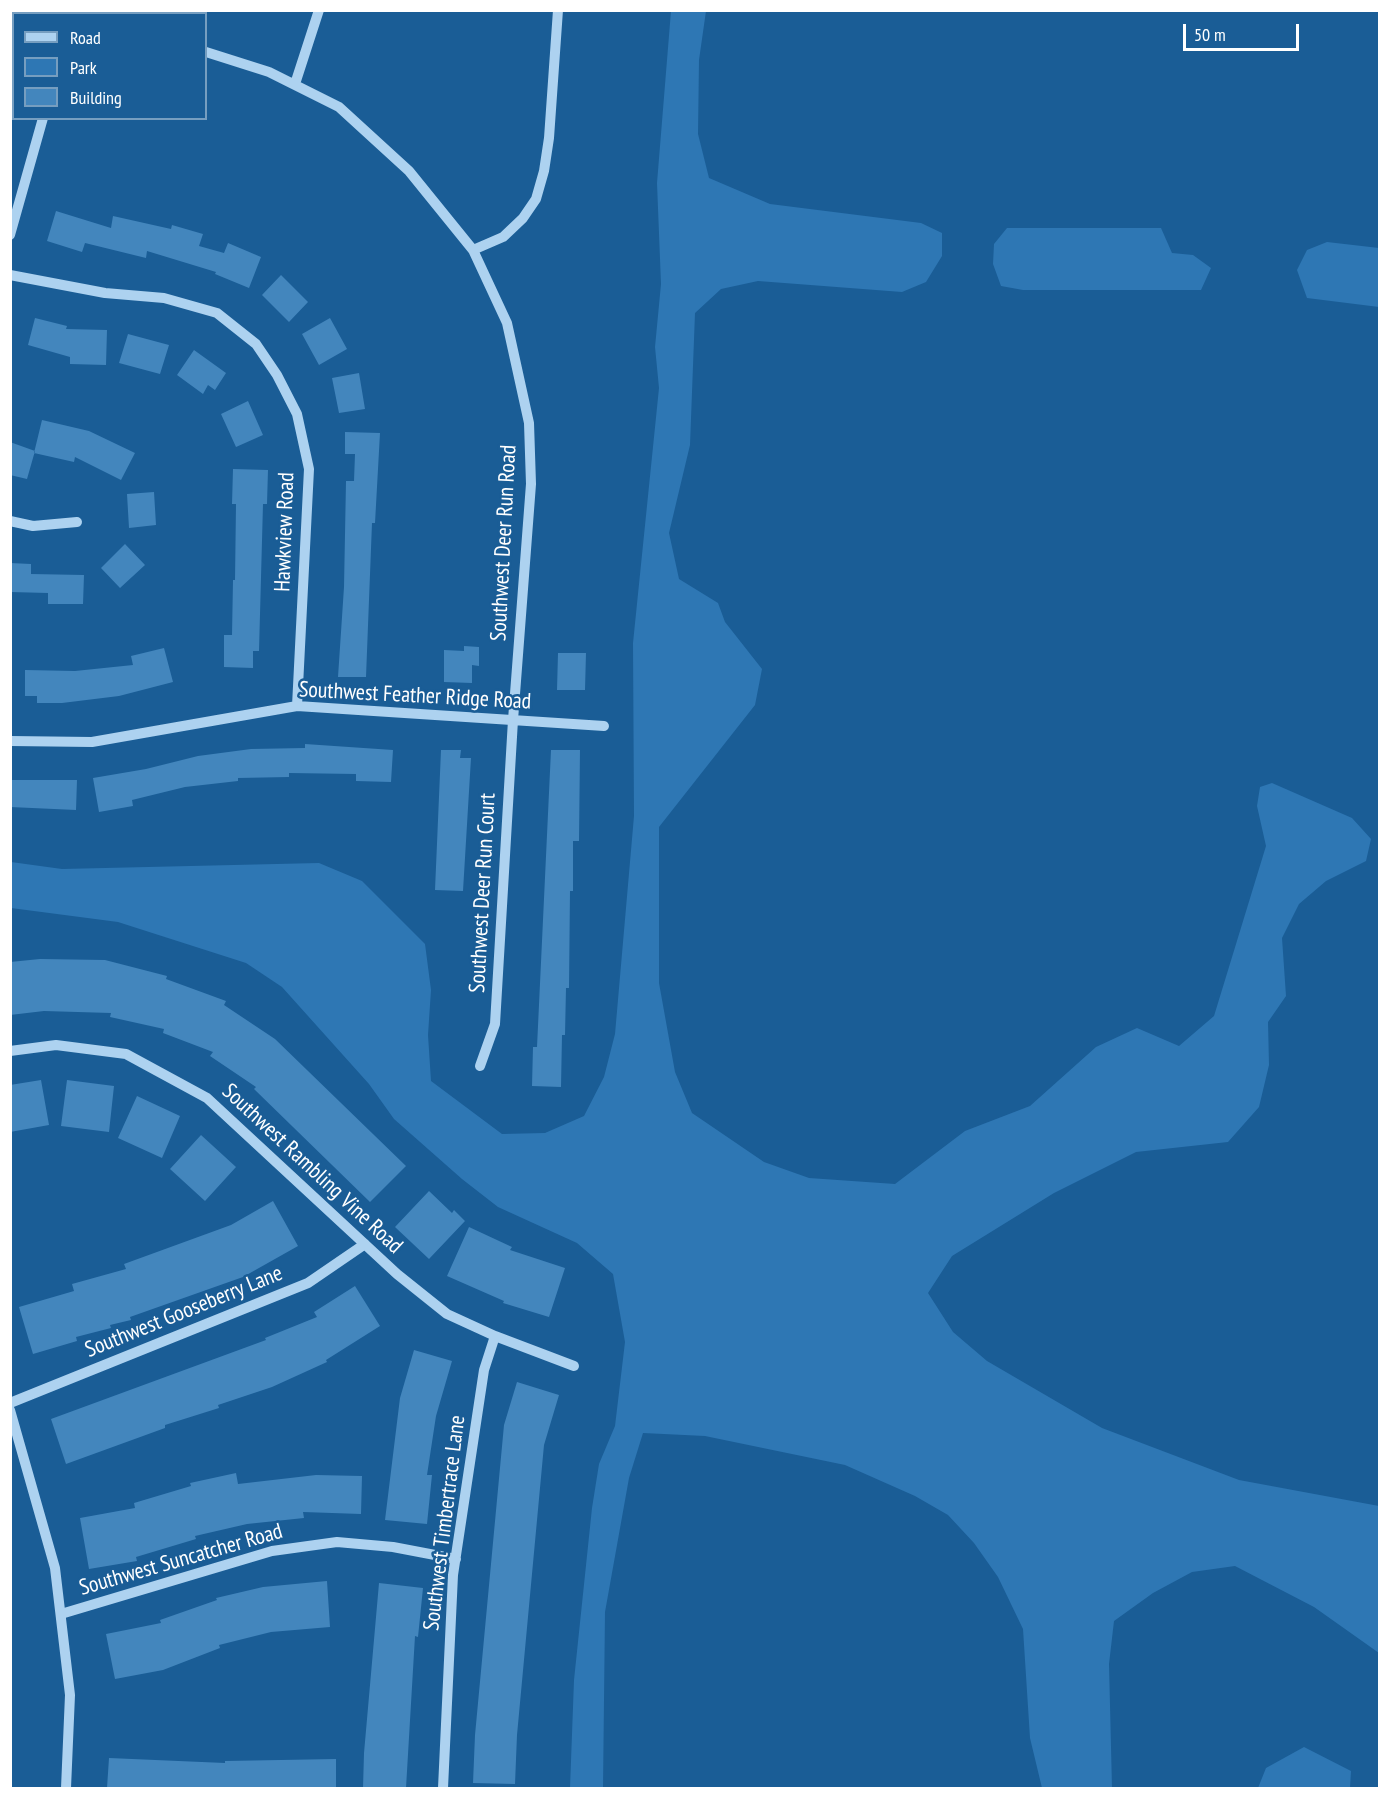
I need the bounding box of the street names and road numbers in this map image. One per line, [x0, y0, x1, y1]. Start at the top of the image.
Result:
street label: Southwest Deer Run Road [486, 444, 522, 642]
street label: Hawkview Road [270, 472, 300, 592]
street label: Southwest Feather Ridge Road [298, 677, 532, 715]
street label: Southwest Deer Run Court [465, 792, 501, 994]
street label: Southwest Rambling Vine Road [216, 1079, 408, 1259]
street label: Southwest Gooseberry Lane [81, 1260, 287, 1364]
street label: Southwest Timbertrace Lane [419, 1414, 471, 1632]
street label: Southwest Suncatcher Road [76, 1518, 286, 1602]

